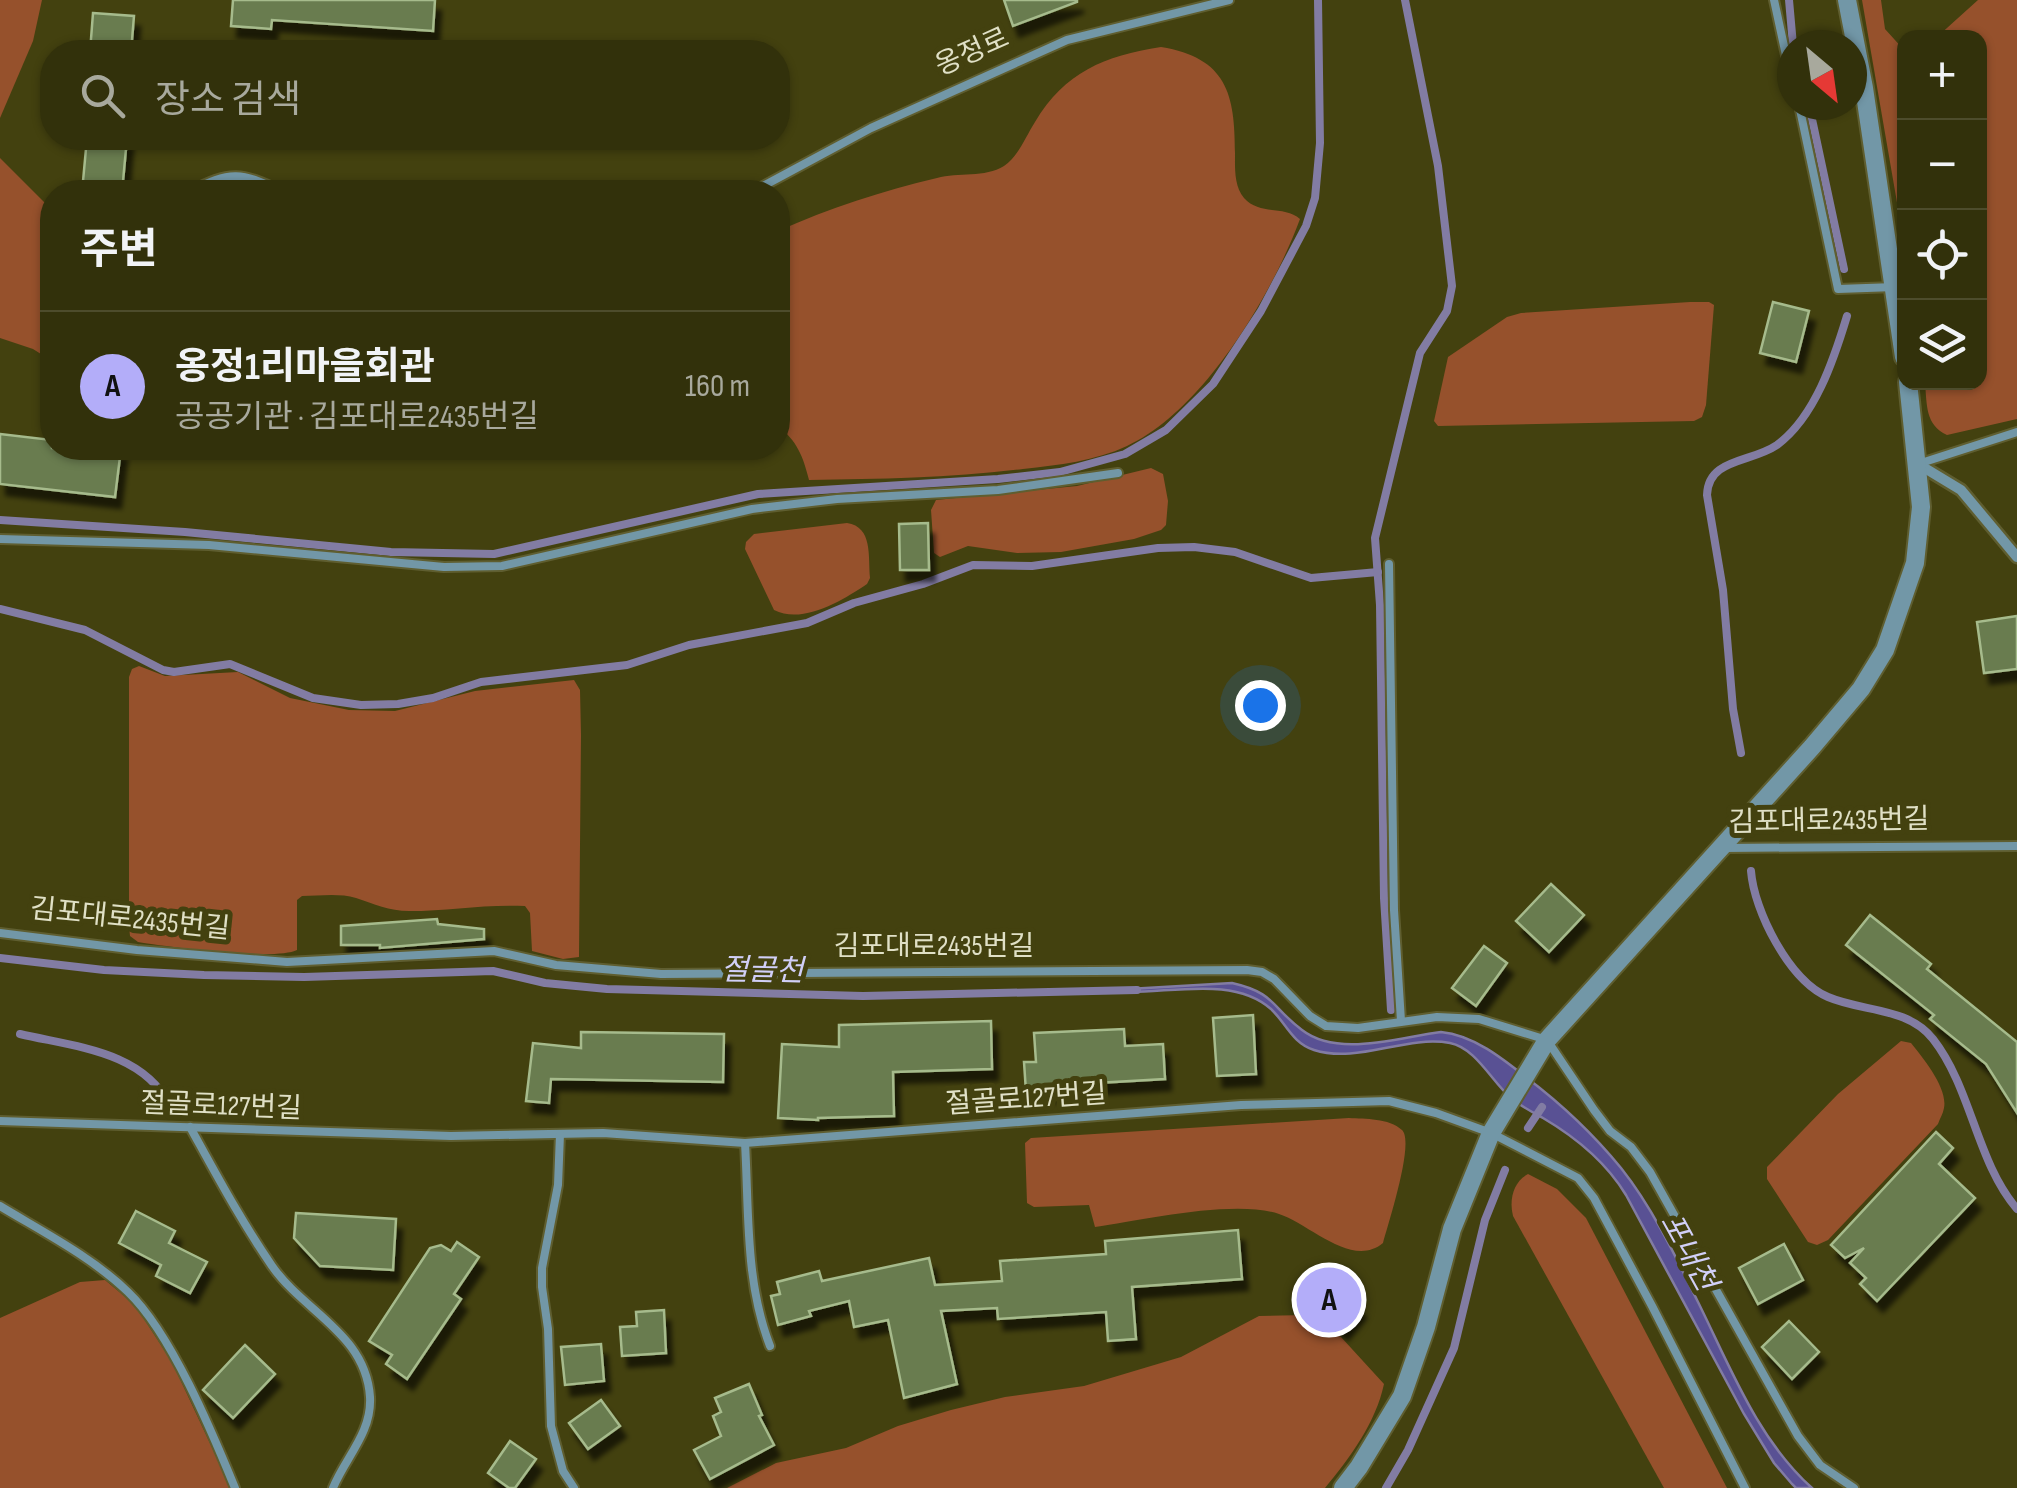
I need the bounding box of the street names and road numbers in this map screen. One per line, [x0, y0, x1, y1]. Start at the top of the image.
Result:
street label: 옹정로 [930, 21, 1014, 83]
street label: 김포대로2435번길 [1728, 803, 1930, 839]
street label: 김포대로2435번길 [28, 892, 232, 946]
street label: 김포대로2435번길 [834, 930, 1034, 963]
street label: 절골로127번길 [944, 1077, 1108, 1121]
street label: 절골로127번길 [140, 1087, 302, 1125]

